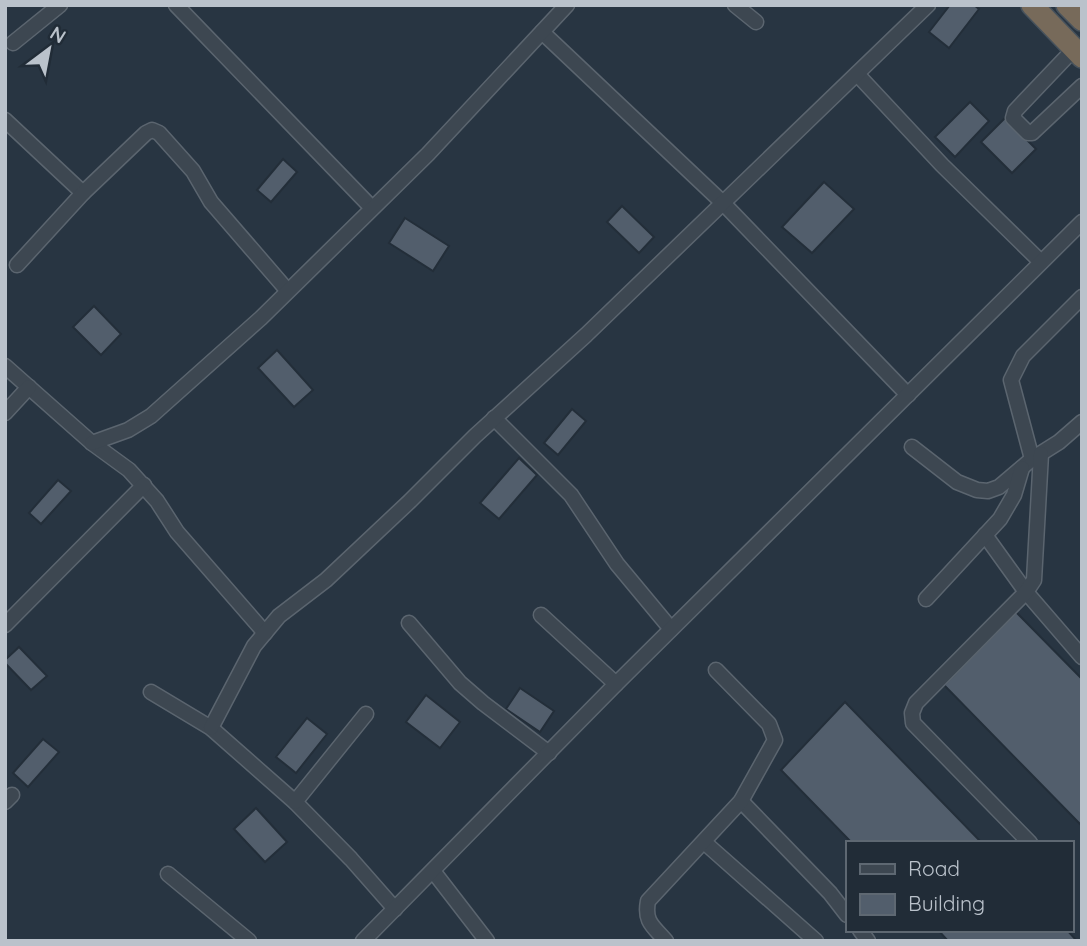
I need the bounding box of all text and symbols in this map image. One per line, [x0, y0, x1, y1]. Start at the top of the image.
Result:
north arrow [14, 14, 84, 84]
text: N [46, 21, 70, 48]
legend [846, 841, 1073, 932]
text: Road [908, 855, 960, 881]
text: Building [908, 890, 985, 916]

